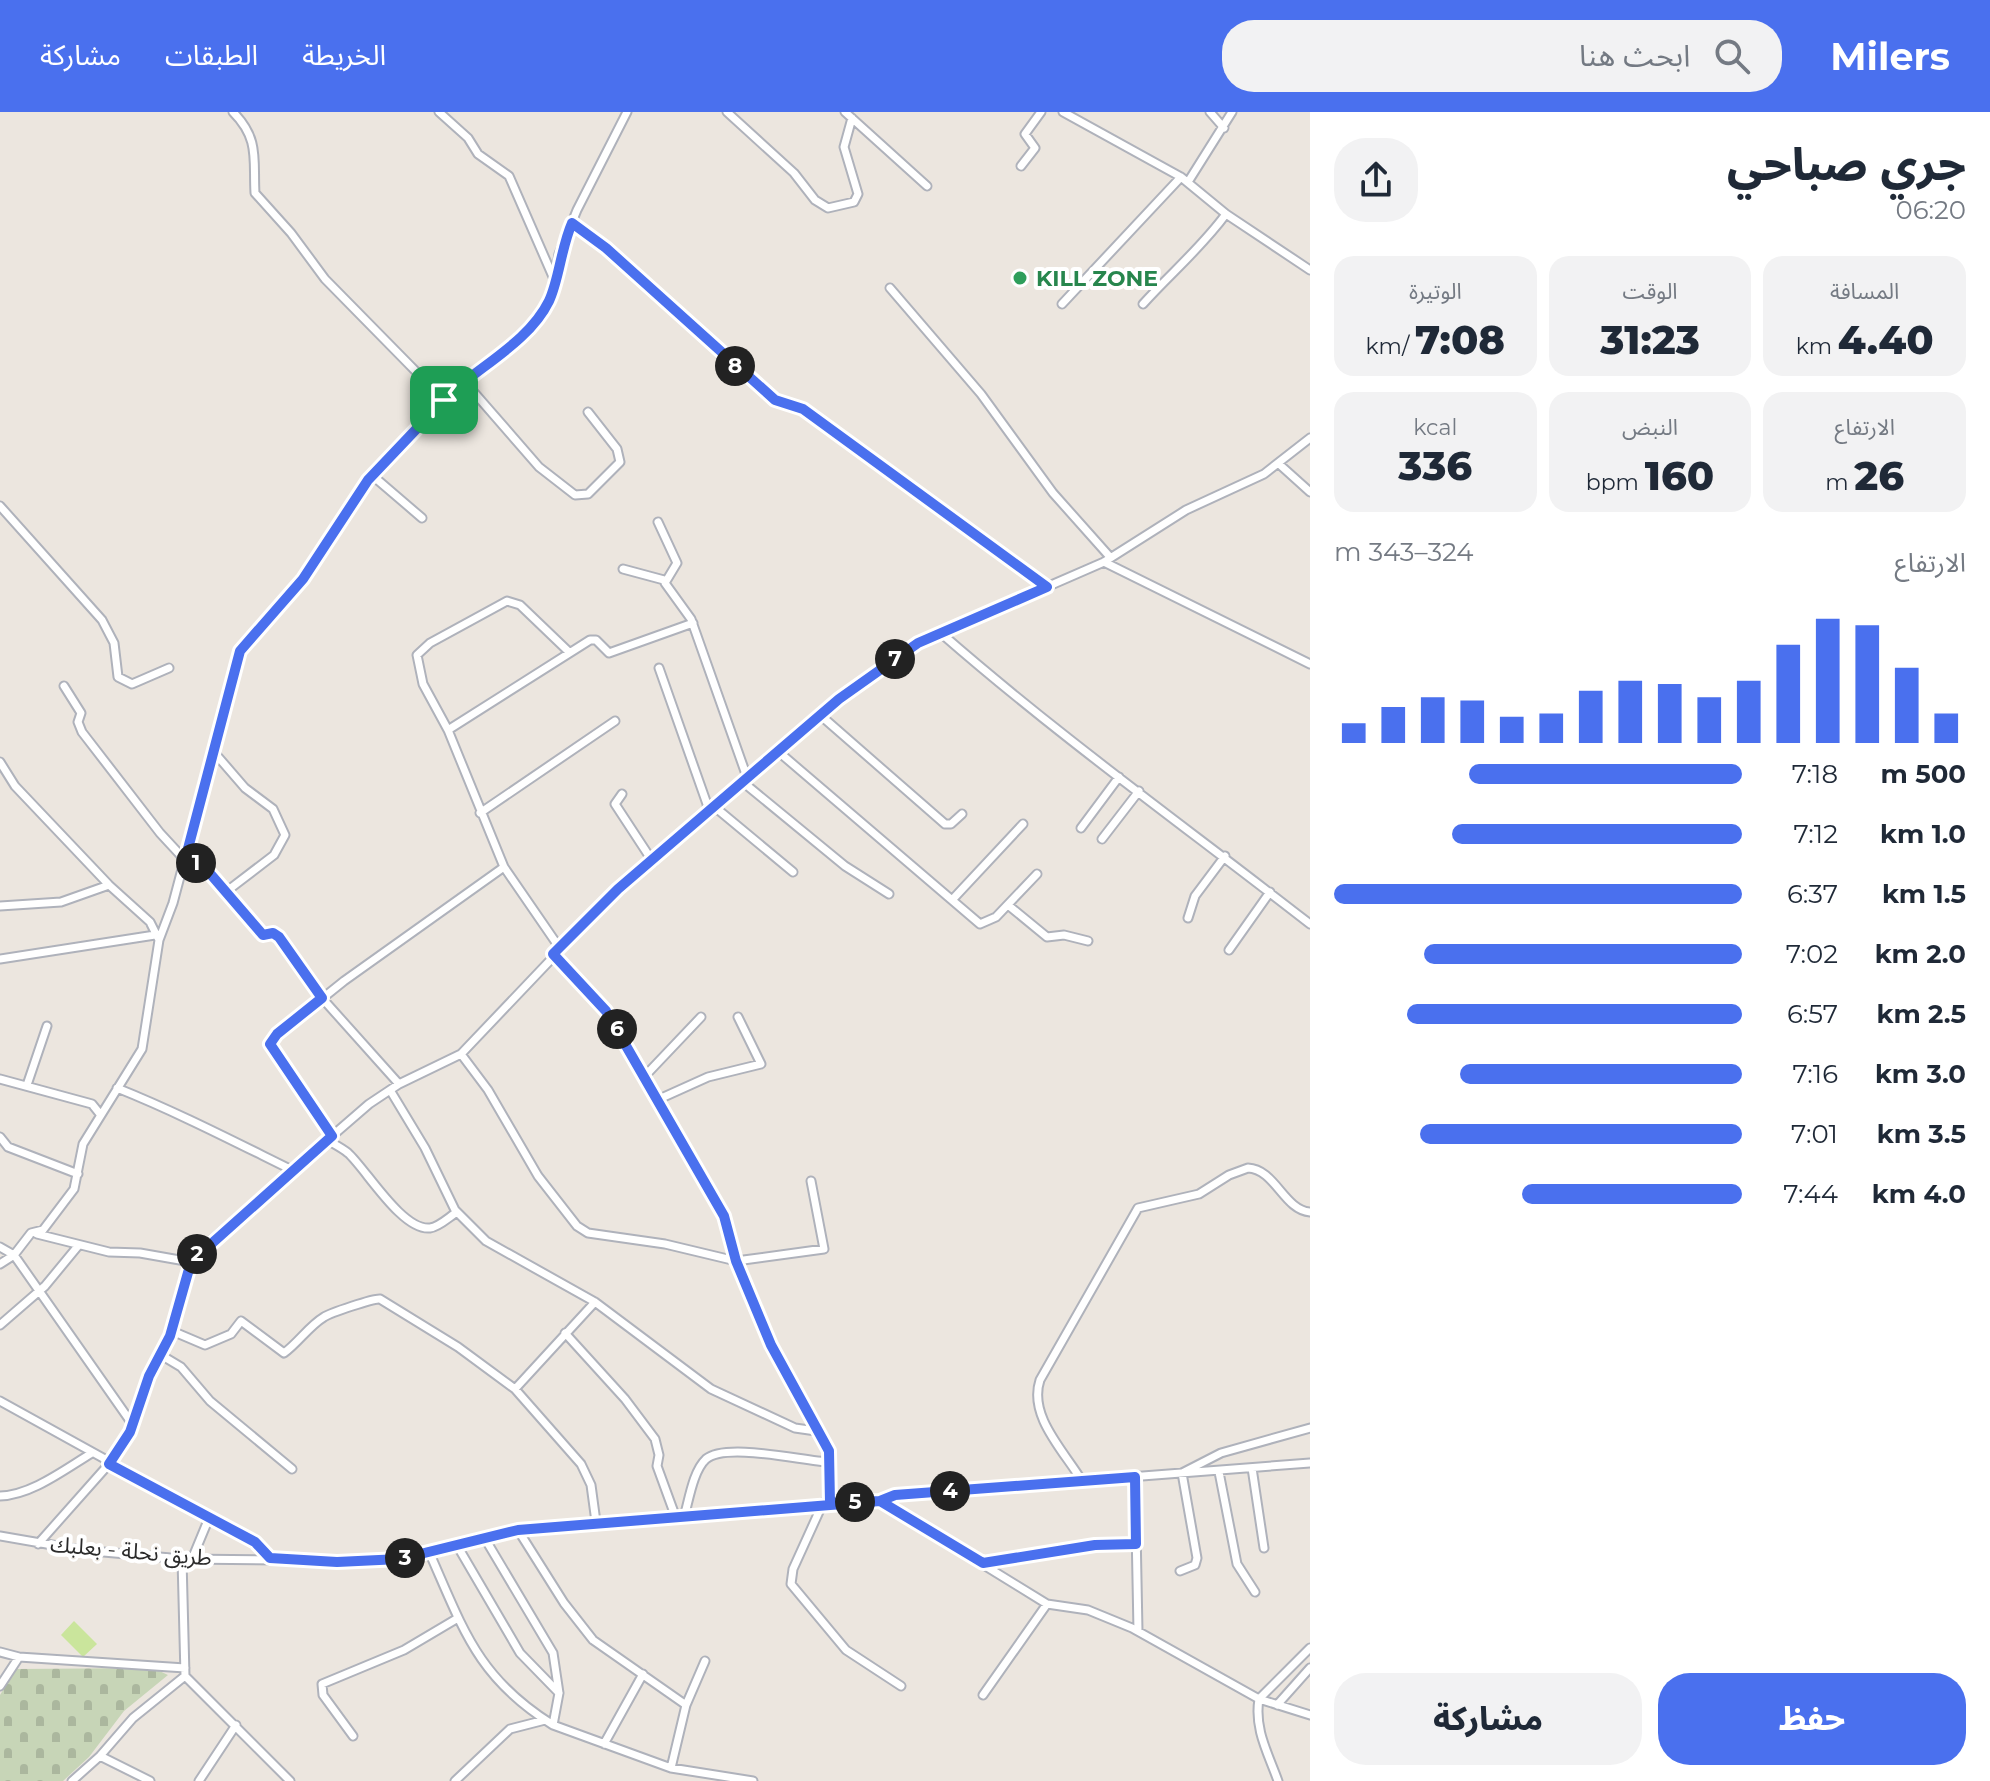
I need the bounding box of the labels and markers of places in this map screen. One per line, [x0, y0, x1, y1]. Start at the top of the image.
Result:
place label: KILL ZONE [1036, 265, 1158, 292]
marker: KILL ZONE [1011, 269, 1029, 287]
pin: 8 [715, 346, 755, 386]
pin [410, 366, 478, 434]
pin: 7 [875, 639, 915, 679]
pin: 1 [176, 843, 216, 883]
pin: 6 [597, 1009, 637, 1049]
pin: 2 [177, 1234, 217, 1274]
pin: 4 [930, 1471, 970, 1511]
pin: 5 [835, 1482, 875, 1522]
pin: 3 [385, 1538, 425, 1578]

